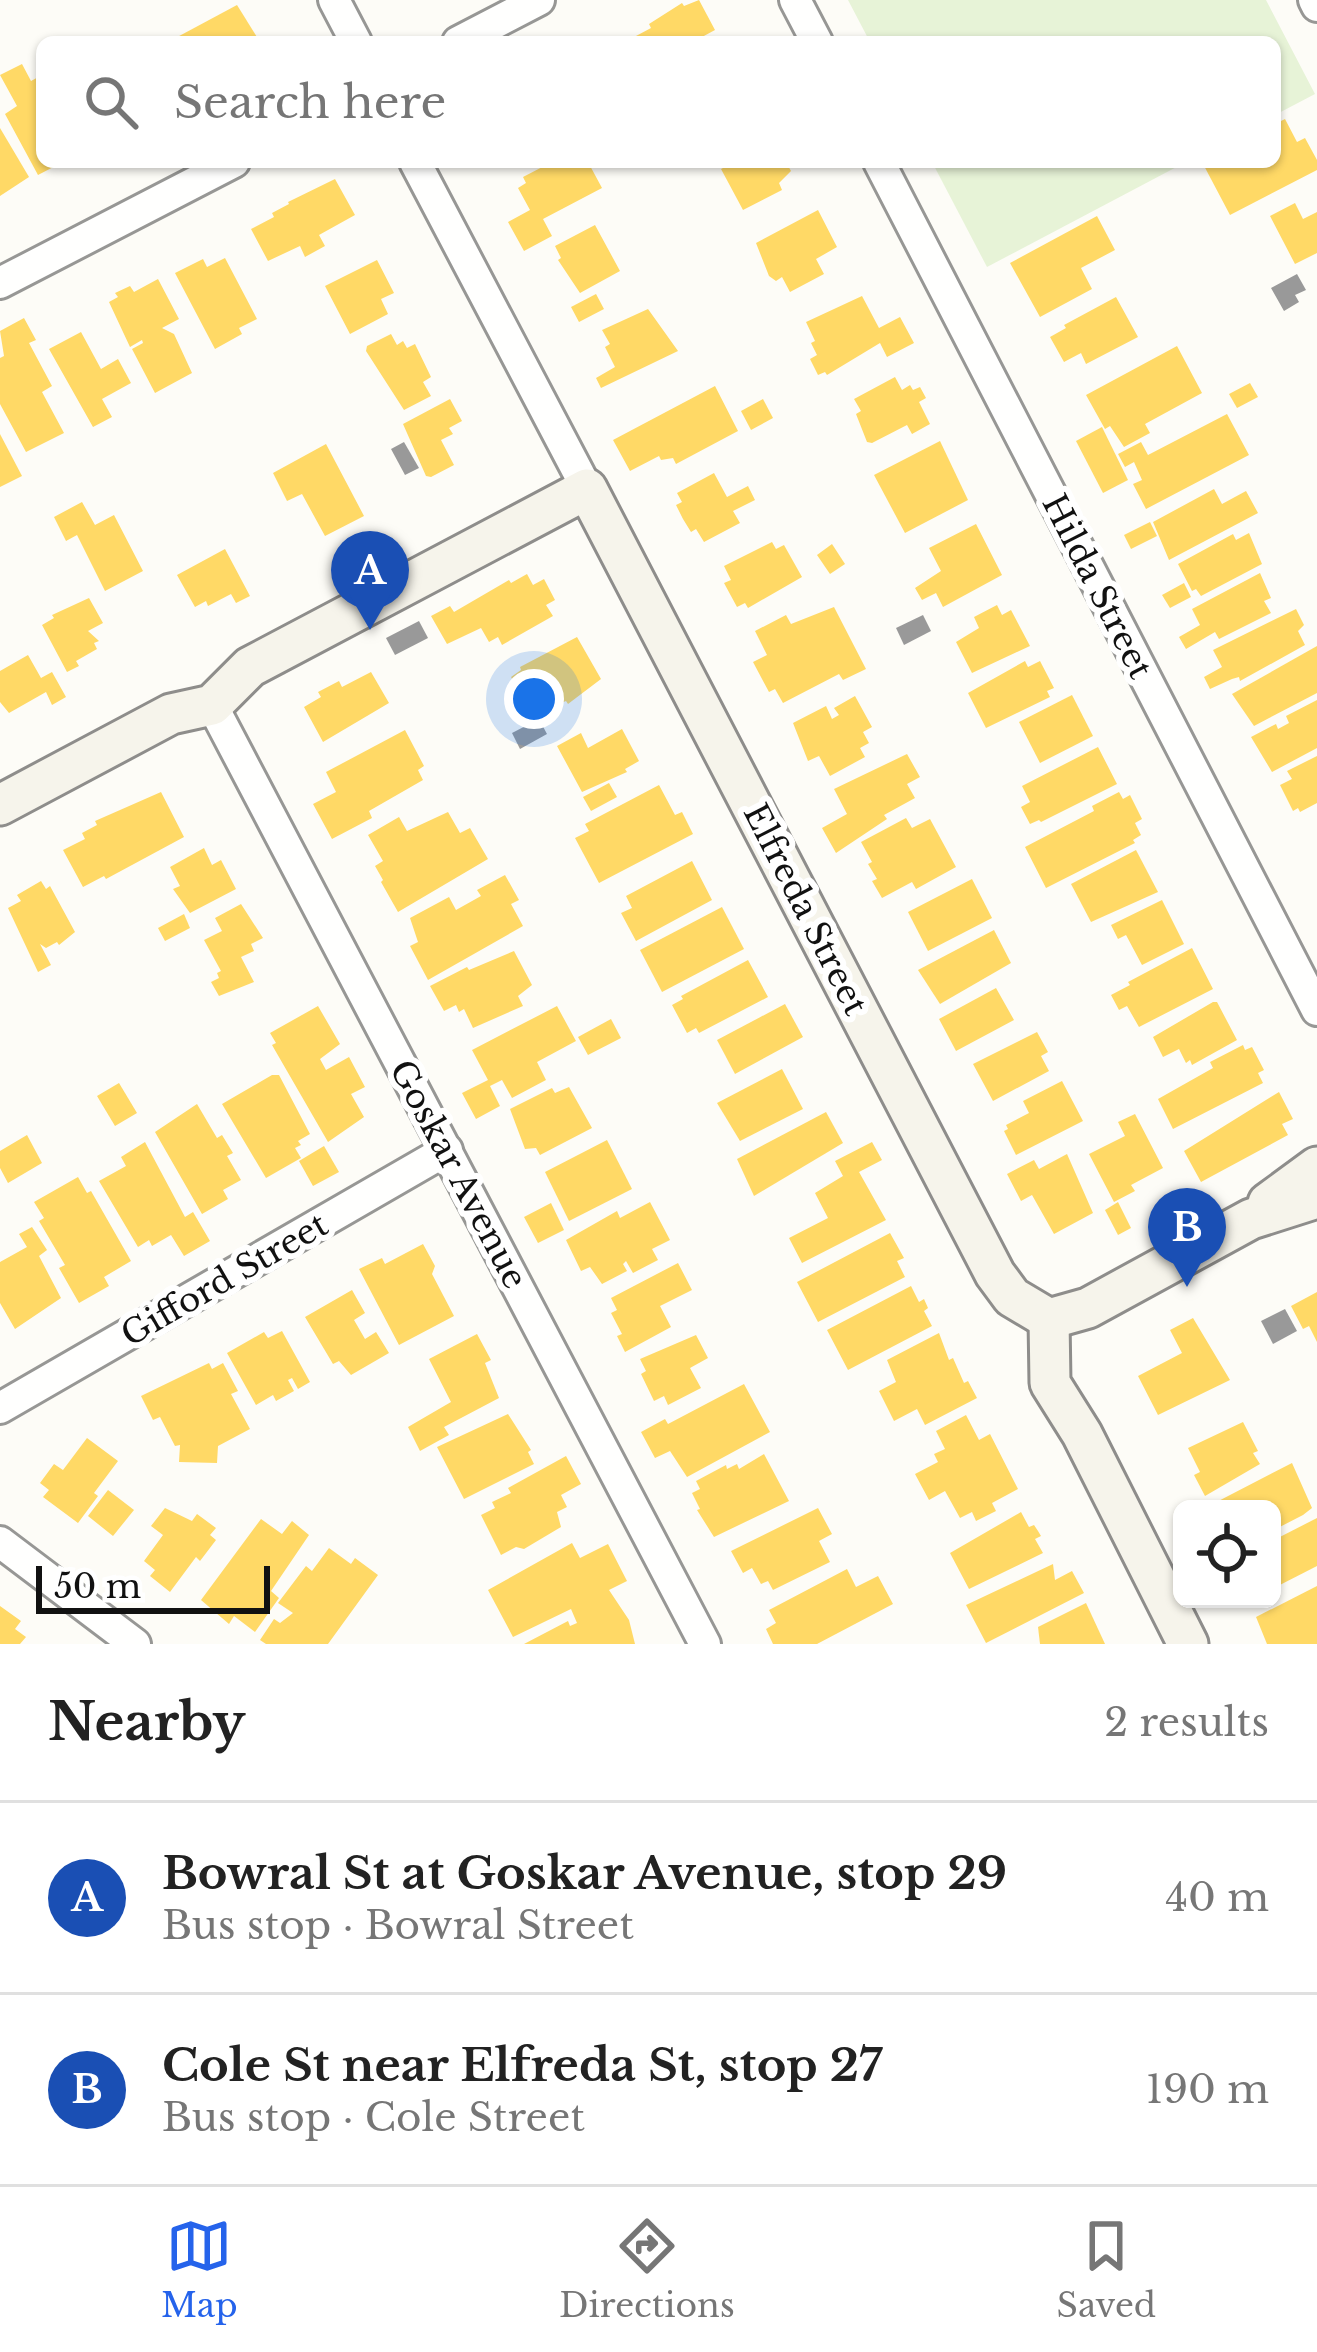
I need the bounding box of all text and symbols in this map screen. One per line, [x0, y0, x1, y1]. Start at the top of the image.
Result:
search box [36, 36, 1281, 168]
icon: search [78, 69, 144, 135]
text: Search here [174, 74, 446, 130]
street label: Hilda Street [1034, 487, 1162, 686]
pin: A [331, 531, 409, 630]
your location [504, 669, 564, 729]
street label: Elfreda Street [735, 797, 877, 1022]
street label: Goskar Avenue [381, 1053, 536, 1295]
pin: B [1148, 1188, 1226, 1287]
street label: Gifford Street [114, 1204, 335, 1355]
map controls [1173, 1500, 1281, 1608]
button: locate [1173, 1500, 1281, 1608]
scale bar [36, 1560, 270, 1613]
text: 50 m [54, 1566, 141, 1607]
text: Nearby [48, 1691, 245, 1754]
text: 2 results [1104, 1698, 1269, 1747]
text: Bowral St at Goskar Avenue, stop 29 [162, 1845, 1007, 1901]
text: A [71, 1873, 103, 1922]
text: 40 m [1165, 1873, 1269, 1922]
text: Bus stop · Bowral Street [162, 1901, 634, 1950]
text: Cole St near Elfreda St, stop 27 [162, 2037, 882, 2093]
text: B [71, 2065, 103, 2114]
text: 190 m [1146, 2065, 1269, 2114]
text: Bus stop · Cole Street [162, 2093, 585, 2142]
tab: Map [161, 2213, 238, 2326]
tab: Directions [559, 2213, 735, 2326]
tab: Saved [1057, 2213, 1156, 2326]

